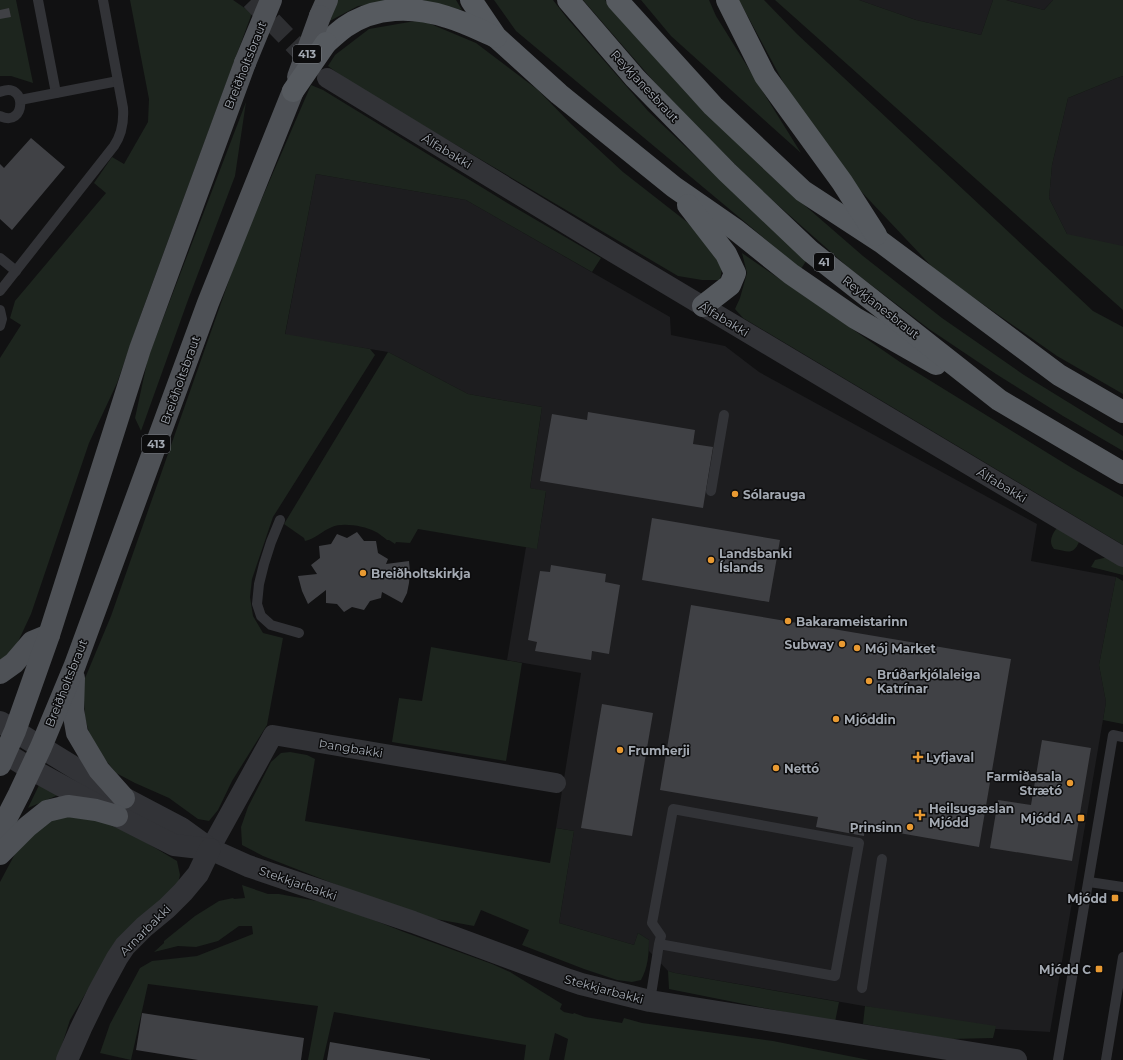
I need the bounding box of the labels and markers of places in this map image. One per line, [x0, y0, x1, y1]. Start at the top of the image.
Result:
place label: Sólarauga [743, 487, 806, 502]
marker: Sólarauga [730, 489, 740, 499]
place label: Landsbanki Íslands [719, 546, 792, 575]
marker: Landsbanki Íslands [706, 555, 716, 565]
place label: Breiðholtskirkja [371, 566, 471, 581]
marker: Breiðholtskirkja [358, 568, 368, 578]
place label: Bakarameistarinn [796, 614, 908, 629]
marker: Bakarameistarinn [783, 616, 793, 626]
place label: Subway [785, 637, 835, 652]
marker: Subway [837, 639, 847, 649]
place label: Mój Market [865, 641, 936, 656]
marker: Mój Market [852, 643, 862, 653]
place label: Brúðarkjólaleiga Katrínar [877, 667, 980, 696]
marker: Brúðarkjólaleiga Katrínar [864, 676, 874, 686]
place label: Mjóddin [844, 712, 896, 727]
marker: Mjóddin [831, 714, 841, 724]
place label: Frumherji [628, 743, 690, 758]
marker: Frumherji [615, 745, 625, 755]
place label: Lyfjaval [926, 750, 974, 765]
marker: Lyfjaval [913, 752, 923, 762]
place label: Nettó [784, 761, 819, 776]
marker: Nettó [771, 763, 781, 773]
place label: Farmiðasala Strætó [986, 769, 1062, 798]
marker: Farmiðasala Strætó [1065, 778, 1075, 788]
place label: Heilsugæslan Mjódd [929, 801, 1014, 830]
marker: Heilsugæslan Mjódd [914, 809, 926, 821]
place label: Mjódd A [1021, 811, 1074, 826]
marker: Mjódd A [1076, 813, 1086, 823]
place label: Prinsinn [850, 820, 902, 835]
marker: Prinsinn [905, 822, 915, 832]
place label: Mjódd [1067, 891, 1107, 906]
marker: Mjódd [1110, 893, 1120, 903]
place label: Mjódd C [1039, 962, 1091, 977]
marker: Mjódd C [1094, 964, 1104, 974]

